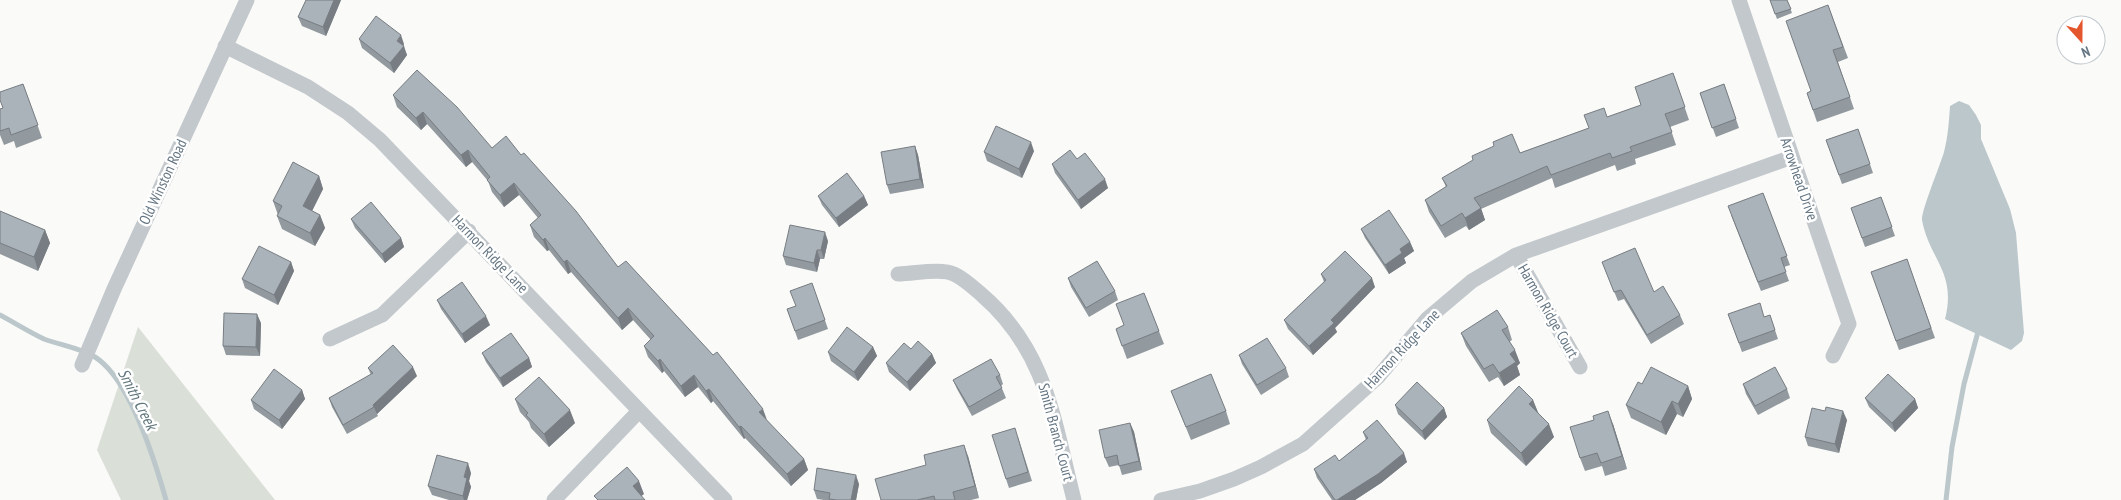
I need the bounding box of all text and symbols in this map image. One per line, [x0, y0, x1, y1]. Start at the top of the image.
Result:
north arrow [2056, 15, 2106, 65]
text: N [2079, 42, 2092, 62]
street label: Arrowhead Drive [1776, 135, 1822, 223]
street label: Old Winston Road [134, 136, 191, 227]
street label: Harmon Ridge Lane [448, 210, 533, 297]
street label: Harmon Ridge Court [1514, 261, 1583, 361]
street label: Harmon Ridge Lane [1360, 305, 1443, 392]
water label: Smith Creek [114, 365, 163, 435]
street label: Smith Branch Court [1034, 381, 1079, 483]

